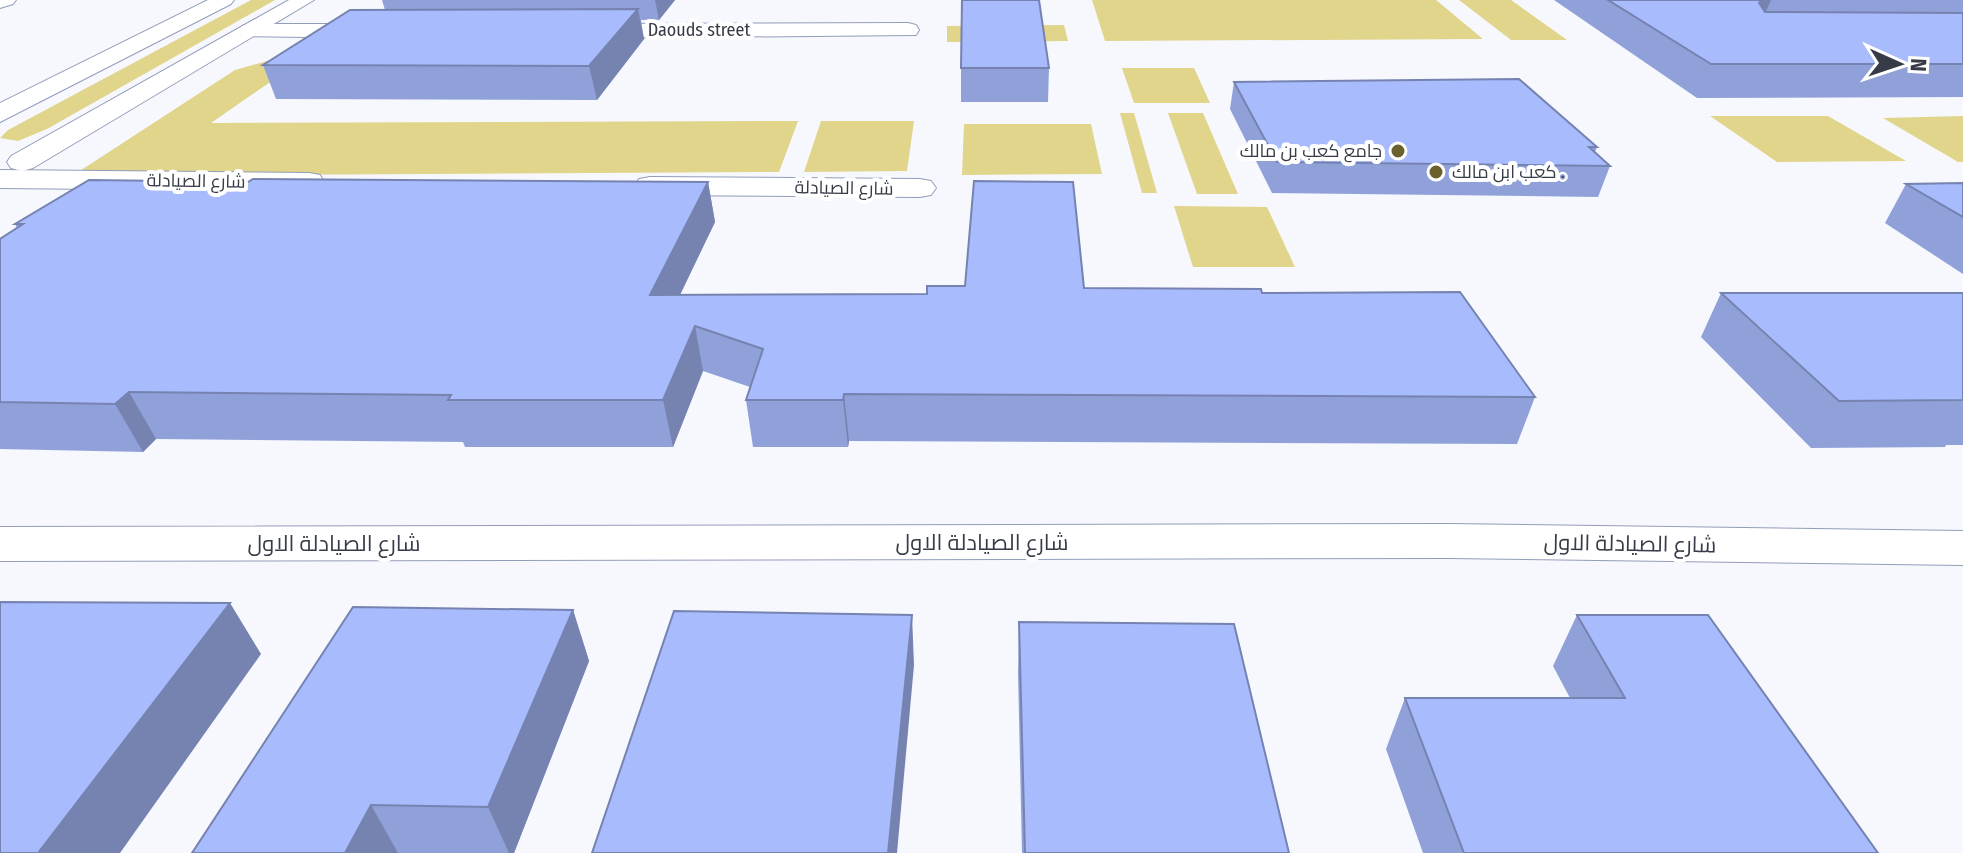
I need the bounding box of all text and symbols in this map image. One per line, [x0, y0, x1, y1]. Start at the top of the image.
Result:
street label: Daouds street [648, 19, 750, 41]
north arrow [1859, 24, 1939, 104]
text: N [1905, 58, 1932, 72]
place label: جامع كعب بن مالك [1240, 140, 1382, 163]
marker: جامع كعب بن مالك [1389, 142, 1407, 160]
place label: كعب ابن مالك . [1452, 161, 1565, 183]
marker: كعب ابن مالك . [1427, 163, 1445, 181]
street label: شارع الصيادلة [146, 169, 246, 194]
street label: شارع الصيادلة [794, 176, 894, 201]
street label: شارع الصيادلة الاول [1543, 528, 1717, 560]
street label: شارع الصيادلة الاول [896, 529, 1068, 557]
street label: شارع الصيادلة الاول [248, 530, 420, 558]

